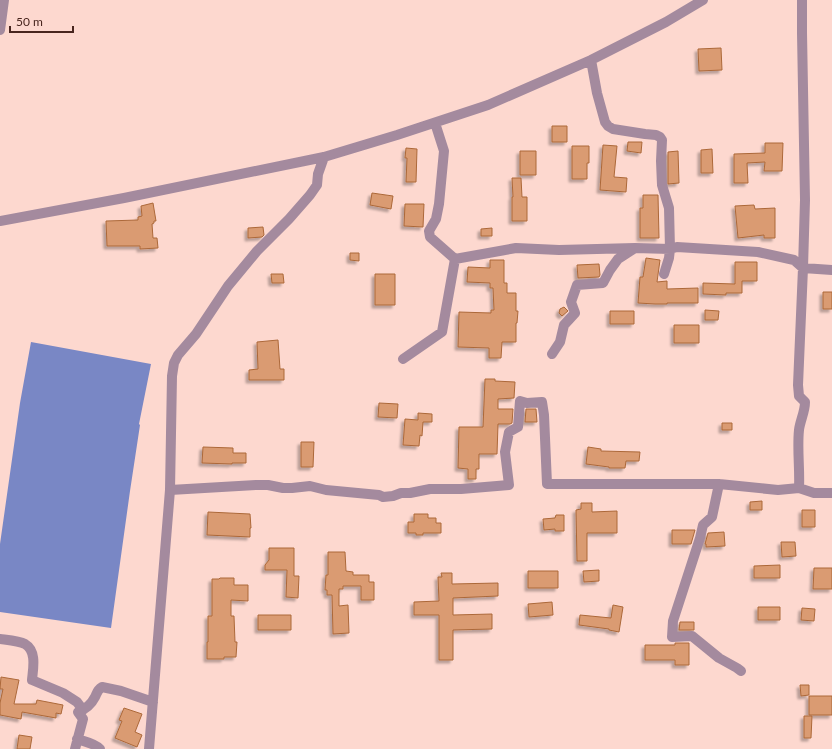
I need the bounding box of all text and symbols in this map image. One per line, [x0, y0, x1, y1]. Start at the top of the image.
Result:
scale bar [10, 8, 73, 34]
text: 50 m [16, 14, 43, 29]

